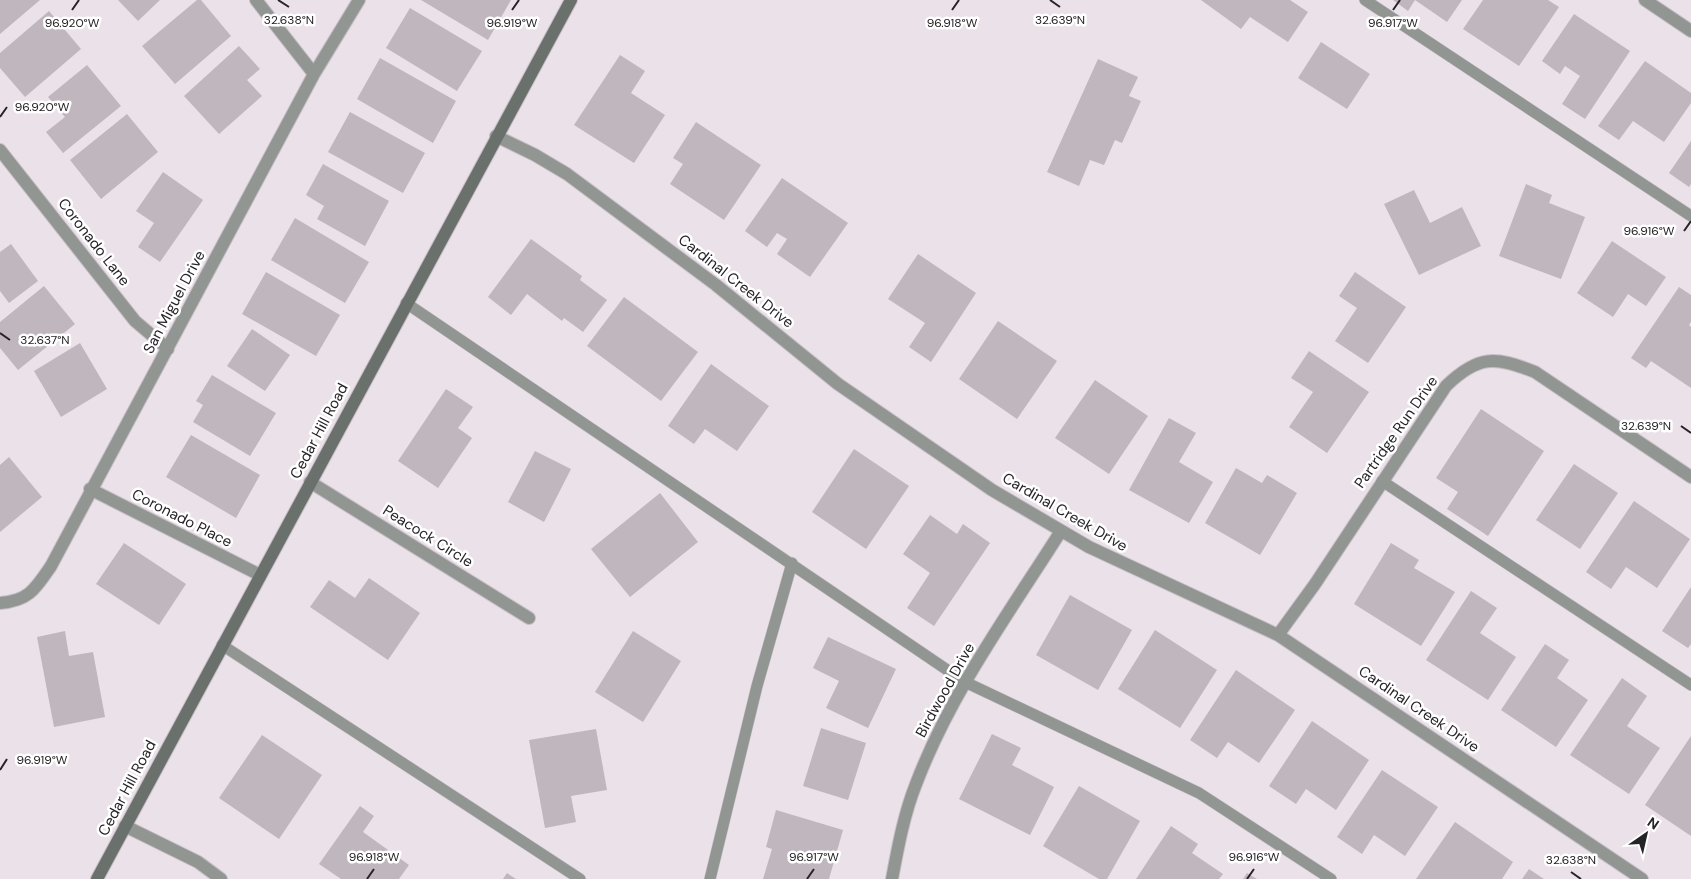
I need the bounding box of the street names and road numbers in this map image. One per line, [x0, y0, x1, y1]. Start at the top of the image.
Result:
street label: Coronado Lane [53, 194, 135, 290]
street label: Cardinal Creek Drive [674, 230, 798, 332]
street label: San Miguel Drive [138, 247, 210, 357]
street label: Partridge Run Drive [1350, 372, 1442, 492]
street label: Cedar Hill Road [285, 380, 353, 482]
street label: Cardinal Creek Drive [999, 468, 1131, 556]
street label: Coronado Place [128, 484, 236, 552]
street label: Peacock Circle [379, 500, 477, 572]
street label: Birdwood Drive [911, 639, 979, 741]
street label: Cardinal Creek Drive [1355, 661, 1483, 757]
street label: Cedar Hill Road [93, 737, 161, 839]

